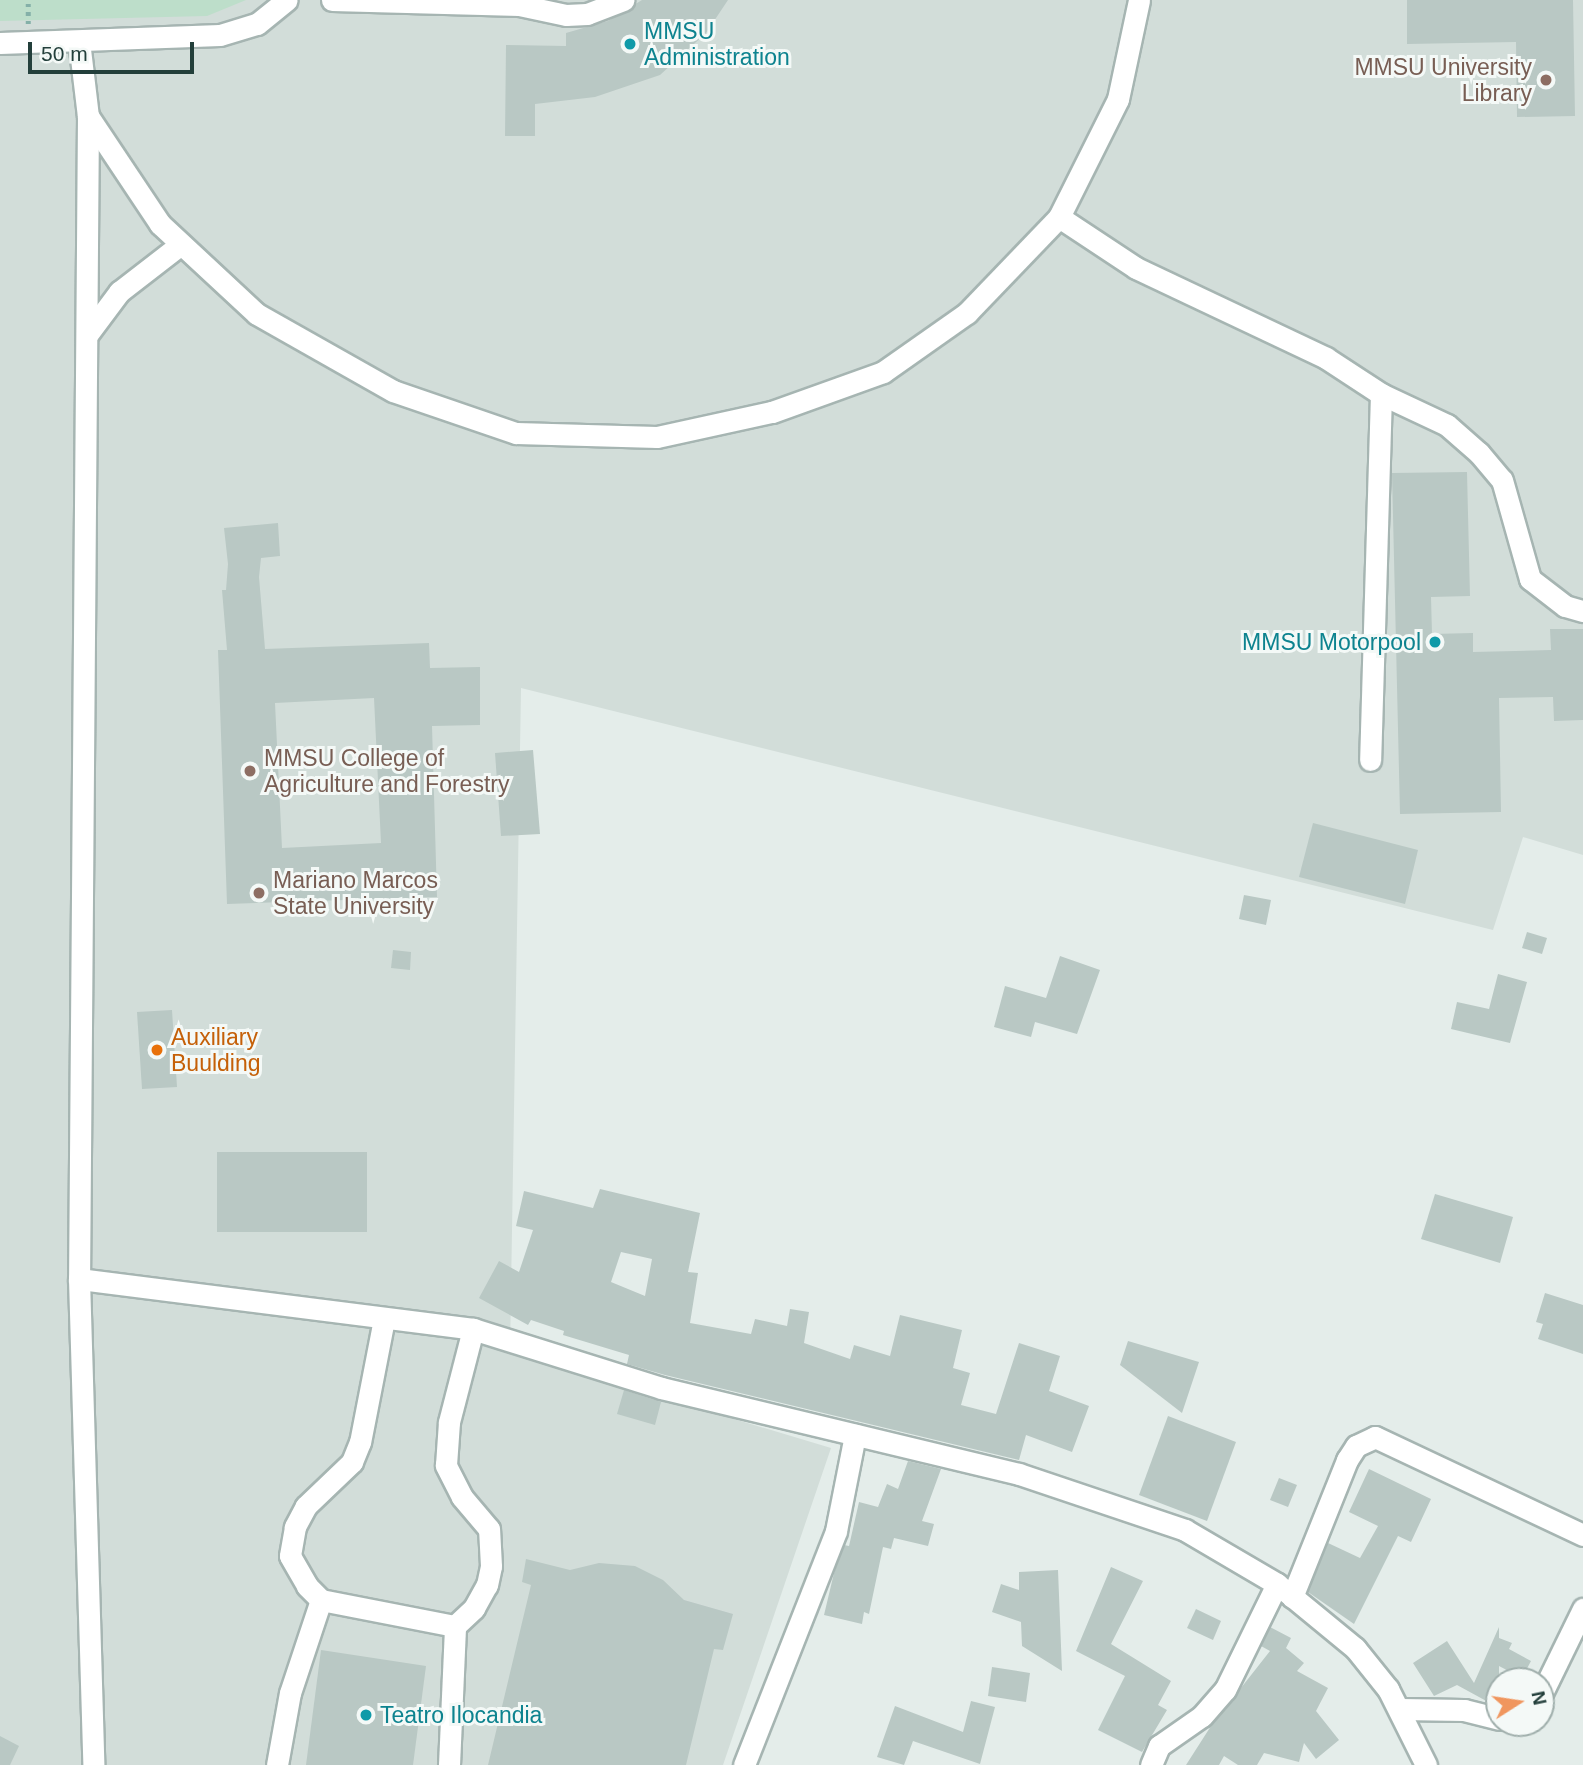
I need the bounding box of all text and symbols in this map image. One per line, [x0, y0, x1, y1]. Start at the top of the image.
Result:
place label: MMSU Administration [644, 17, 790, 71]
scale bar [32, 28, 198, 72]
marker: MMSU Administration [622, 36, 638, 52]
text: 50 m [41, 42, 88, 65]
place label: MMSU University Library [1354, 53, 1532, 107]
marker: MMSU University Library [1538, 72, 1554, 88]
place label: MMSU Motorpool [1242, 628, 1421, 656]
marker: MMSU Motorpool [1427, 634, 1443, 650]
place label: MMSU College of Agriculture and Forestry [264, 744, 509, 798]
marker: MMSU College of Agriculture and Forestry [242, 763, 258, 779]
place label: Mariano Marcos State University [273, 866, 438, 920]
marker: Mariano Marcos State University [251, 885, 267, 901]
place label: Auxiliary Buulding [171, 1023, 261, 1077]
marker: Auxiliary Buulding [149, 1042, 165, 1058]
north arrow [1485, 1667, 1555, 1737]
text: N [1527, 1689, 1551, 1707]
place label: Teatro Ilocandia [380, 1701, 542, 1729]
marker: Teatro Ilocandia [358, 1707, 374, 1723]

